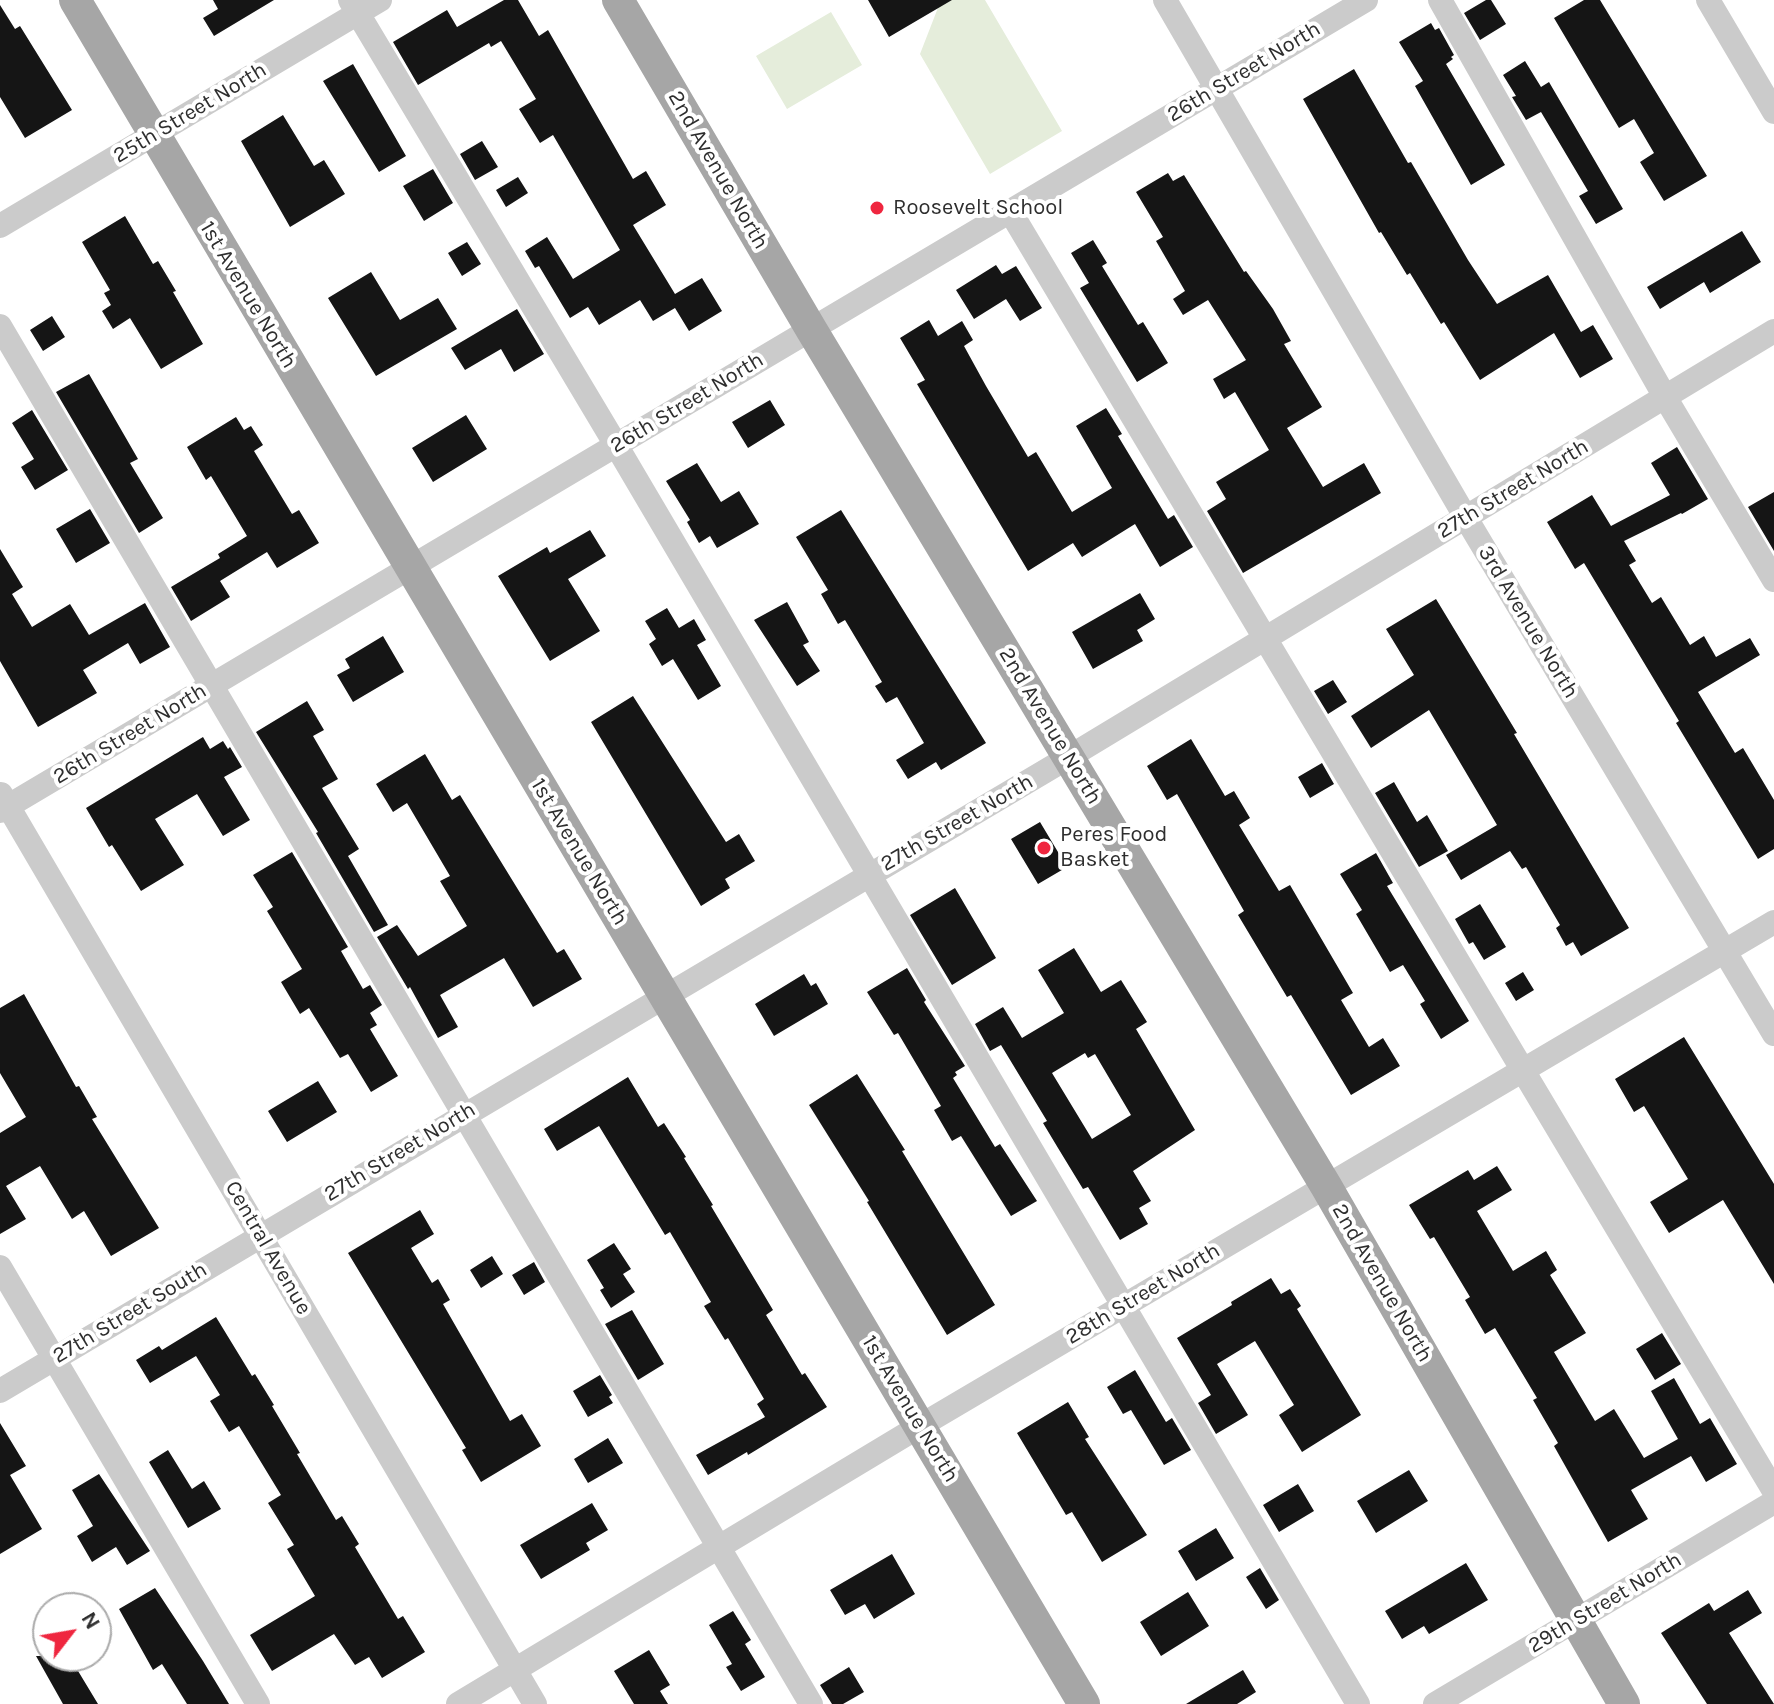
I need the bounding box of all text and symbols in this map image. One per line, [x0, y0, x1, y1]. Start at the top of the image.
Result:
street label: 26th Street North [1162, 16, 1326, 128]
street label: 25th Street North [109, 57, 271, 169]
street label: 2nd Avenue North [662, 86, 774, 254]
place label: Roosevelt School [893, 195, 1064, 221]
marker: Roosevelt School [868, 199, 886, 217]
street label: 1st Avenue North [194, 217, 302, 373]
street label: 26th Street North [605, 347, 769, 459]
street label: 27th Street North [1432, 433, 1594, 545]
street label: 3rd Avenue North [1472, 541, 1584, 703]
street label: 2nd Avenue North [993, 643, 1107, 809]
street label: 26th Street North [48, 678, 212, 790]
street label: 27th Street North [876, 769, 1038, 877]
street label: 1st Avenue North [525, 774, 633, 930]
place label: Peres Food Basket [1060, 822, 1168, 874]
marker: Peres Food Basket [1035, 839, 1053, 857]
street label: 27th Street North [319, 1096, 481, 1208]
street label: Central Avenue [219, 1176, 317, 1320]
street label: 2nd Avenue North [1326, 1199, 1438, 1367]
street label: 28th Street North [1061, 1238, 1225, 1350]
street label: 27th Street South [48, 1256, 212, 1370]
street label: 1st Avenue North [856, 1331, 964, 1487]
street label: 29th Street North [1523, 1547, 1687, 1659]
north arrow [32, 1592, 112, 1672]
text: N [76, 1607, 106, 1634]

